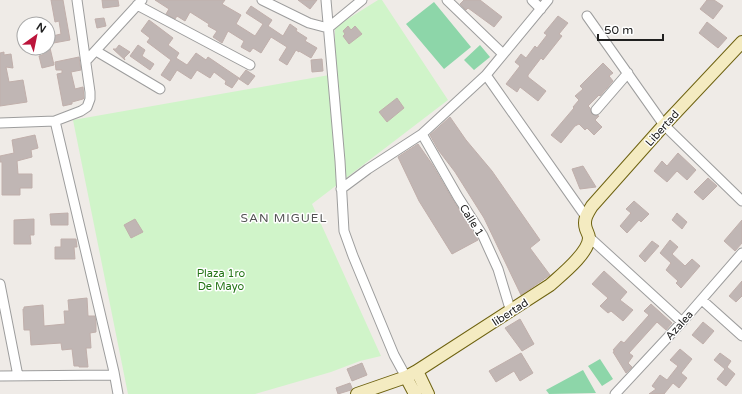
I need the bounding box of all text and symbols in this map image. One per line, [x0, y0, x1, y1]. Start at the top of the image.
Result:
north arrow [16, 16, 56, 56]
scale bar [598, 16, 663, 42]
text: N [34, 20, 48, 36]
text: 50 m [604, 23, 633, 37]
street label: Libertad [643, 108, 682, 149]
street label: Calle 1 [457, 202, 486, 239]
district label: SAN MIGUEL [241, 211, 327, 225]
park label: Plaza 1ro De Mayo [197, 267, 246, 293]
street label: libertad [490, 296, 531, 329]
street label: Azalea [663, 308, 696, 343]

